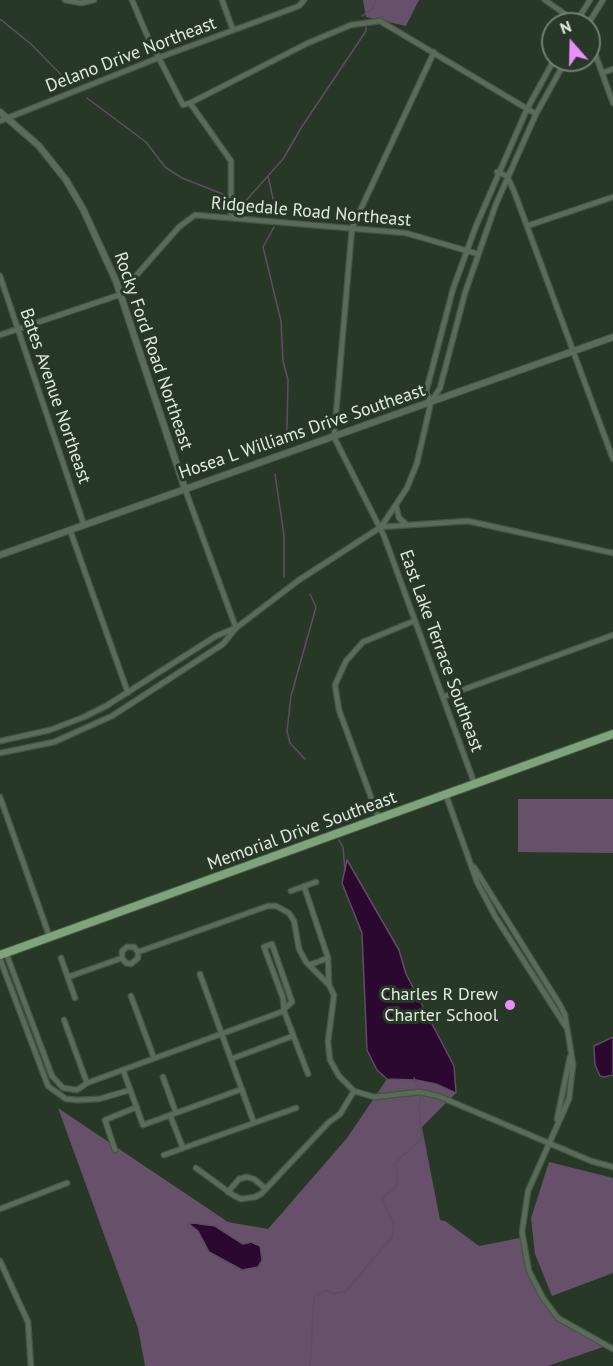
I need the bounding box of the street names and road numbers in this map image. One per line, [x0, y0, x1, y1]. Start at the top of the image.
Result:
street label: Delano Drive Northeast [43, 13, 219, 97]
street label: Ridgedale Road Northeast [210, 192, 412, 232]
street label: Rocky Ford Road Northeast [109, 249, 197, 453]
street label: Bates Avenue Northeast [15, 305, 95, 487]
street label: Hosea L Williams Drive Southeast [176, 380, 428, 484]
street label: East Lake Terrace Southeast [394, 547, 488, 755]
street label: Memorial Drive Southeast [205, 787, 399, 875]

